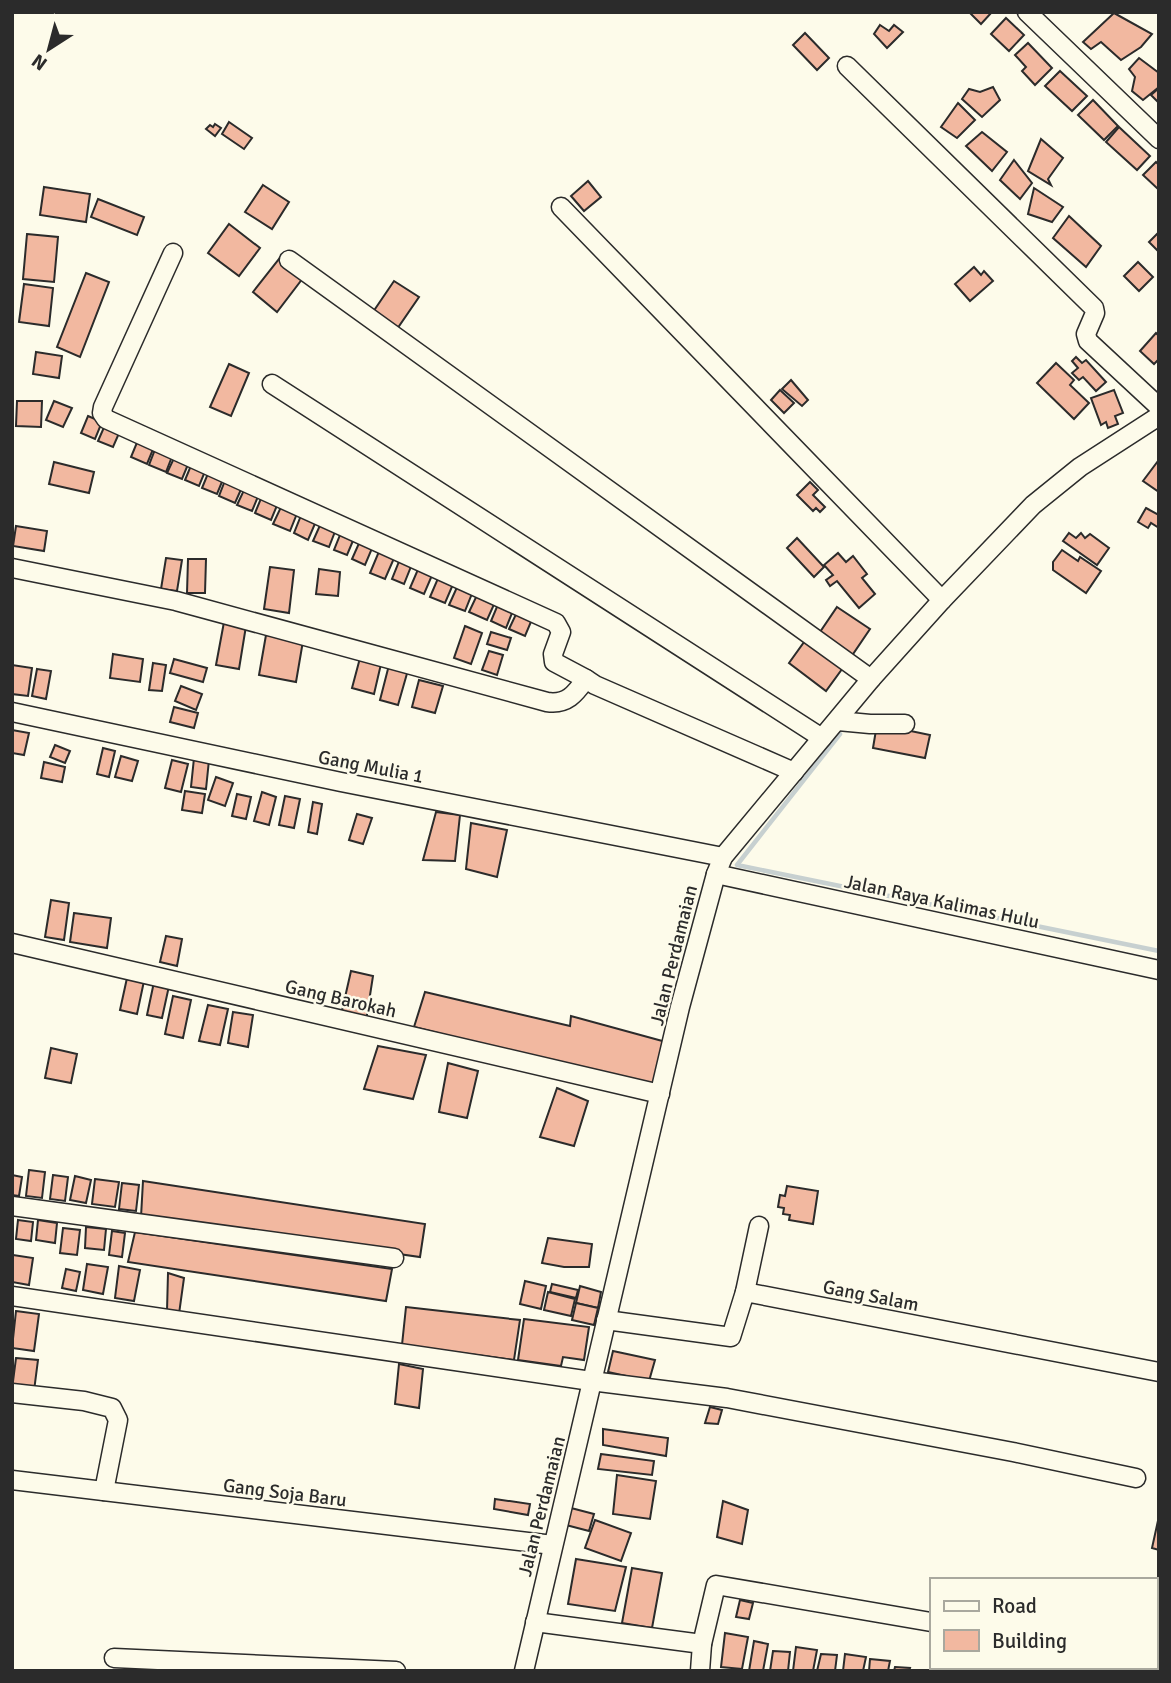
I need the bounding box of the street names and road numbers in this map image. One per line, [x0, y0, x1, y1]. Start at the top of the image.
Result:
street label: Gang Mulia 1 [316, 745, 426, 789]
street label: Jalan Raya Kalimas Hulu [842, 870, 1041, 934]
street label: Jalan Perdamaian [645, 883, 703, 1028]
street label: Gang Barokah [283, 975, 399, 1023]
street label: Gang Salam [821, 1275, 921, 1317]
street label: Jalan Perdamaian [513, 1434, 571, 1579]
street label: Gang Soja Baru [222, 1473, 348, 1512]

